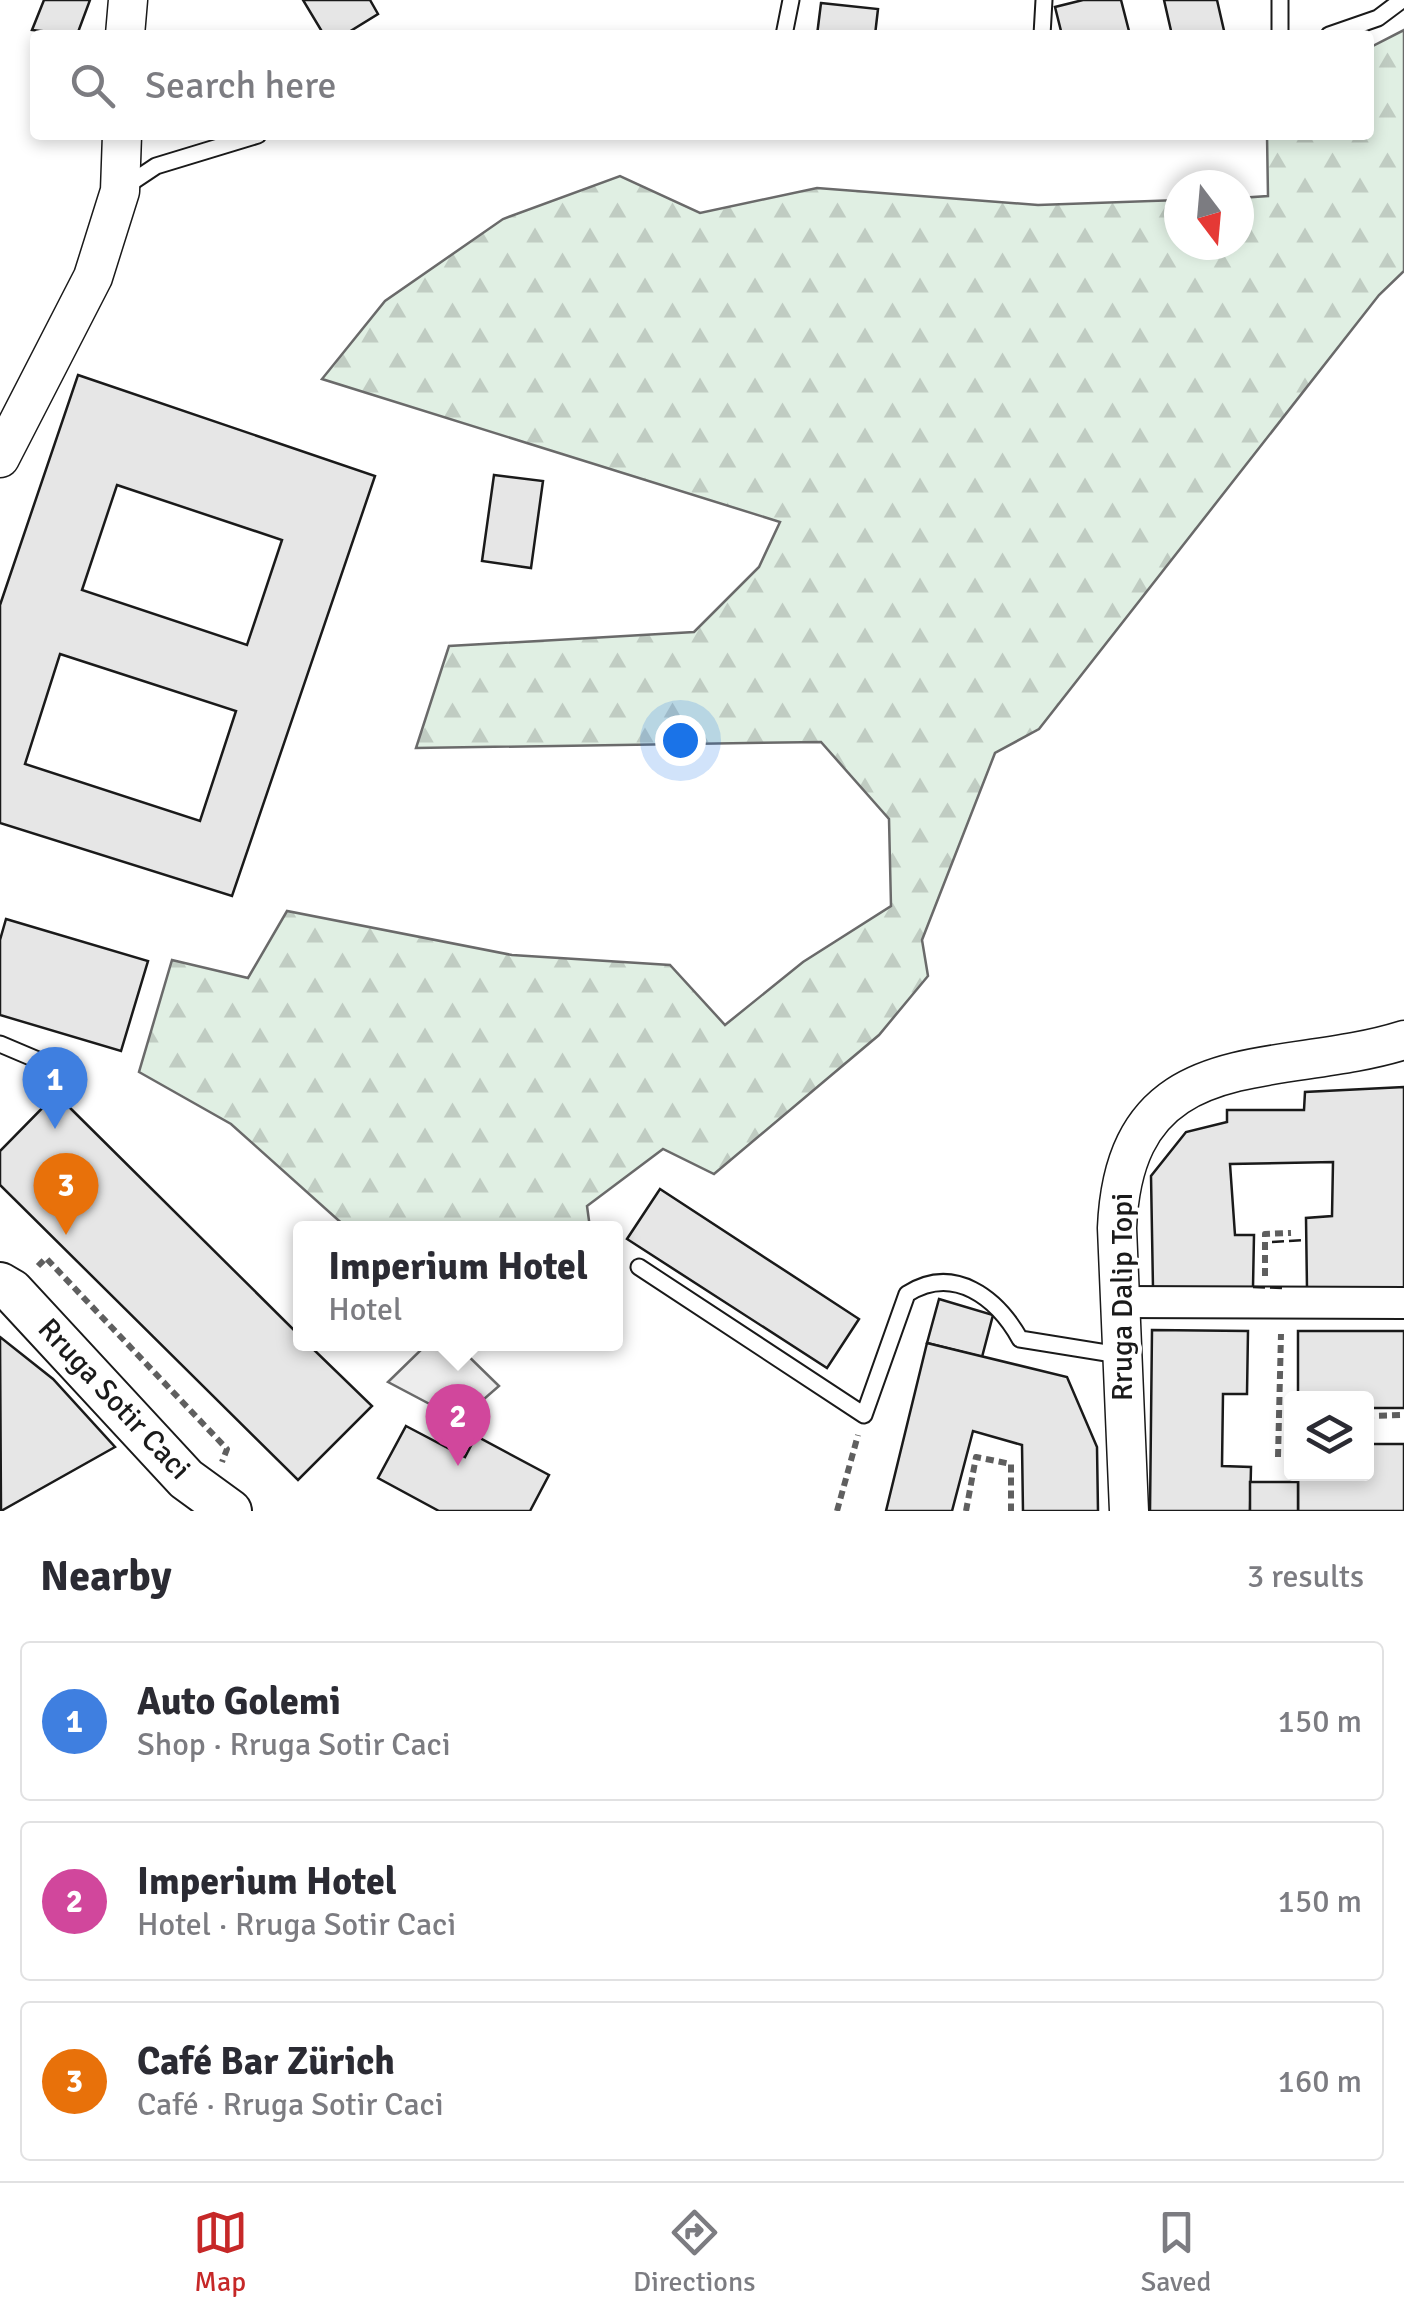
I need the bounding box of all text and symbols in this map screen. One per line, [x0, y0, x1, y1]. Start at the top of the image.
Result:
search box [30, 30, 1374, 140]
icon: search [65, 58, 120, 113]
text: Search here [145, 62, 337, 109]
north arrow [1164, 170, 1254, 260]
your location [655, 715, 706, 766]
pin: 1 [22, 1046, 88, 1129]
pin: 3 [34, 1152, 98, 1235]
street label: Rruga Dalip Topi [1104, 1193, 1141, 1401]
popup [293, 1221, 623, 1351]
text: Imperium Hotel [328, 1243, 588, 1290]
text: Hotel [328, 1290, 402, 1329]
street label: Rruga Sotir Caci [30, 1311, 198, 1487]
pin: 2 [426, 1384, 490, 1466]
map controls [1284, 1391, 1374, 1481]
button: layers [1284, 1391, 1374, 1481]
text: Nearby [40, 1551, 172, 1602]
text: 3 results [1247, 1557, 1364, 1596]
text: Auto Golemi [137, 1678, 341, 1725]
text: 1 [66, 1702, 83, 1741]
text: 150 m [1278, 1702, 1362, 1741]
text: Shop · Rruga Sotir Caci [137, 1725, 451, 1764]
text: Imperium Hotel [137, 1858, 397, 1905]
text: 2 [66, 1882, 83, 1921]
text: 150 m [1278, 1882, 1362, 1921]
text: Hotel · Rruga Sotir Caci [137, 1905, 456, 1944]
text: Café Bar Zürich [137, 2038, 395, 2085]
text: 3 [66, 2062, 83, 2101]
text: 160 m [1278, 2062, 1362, 2101]
text: Café · Rruga Sotir Caci [137, 2085, 444, 2124]
tab: Map [193, 2205, 248, 2299]
tab: Directions [633, 2205, 755, 2299]
tab: Saved [1141, 2205, 1211, 2299]

